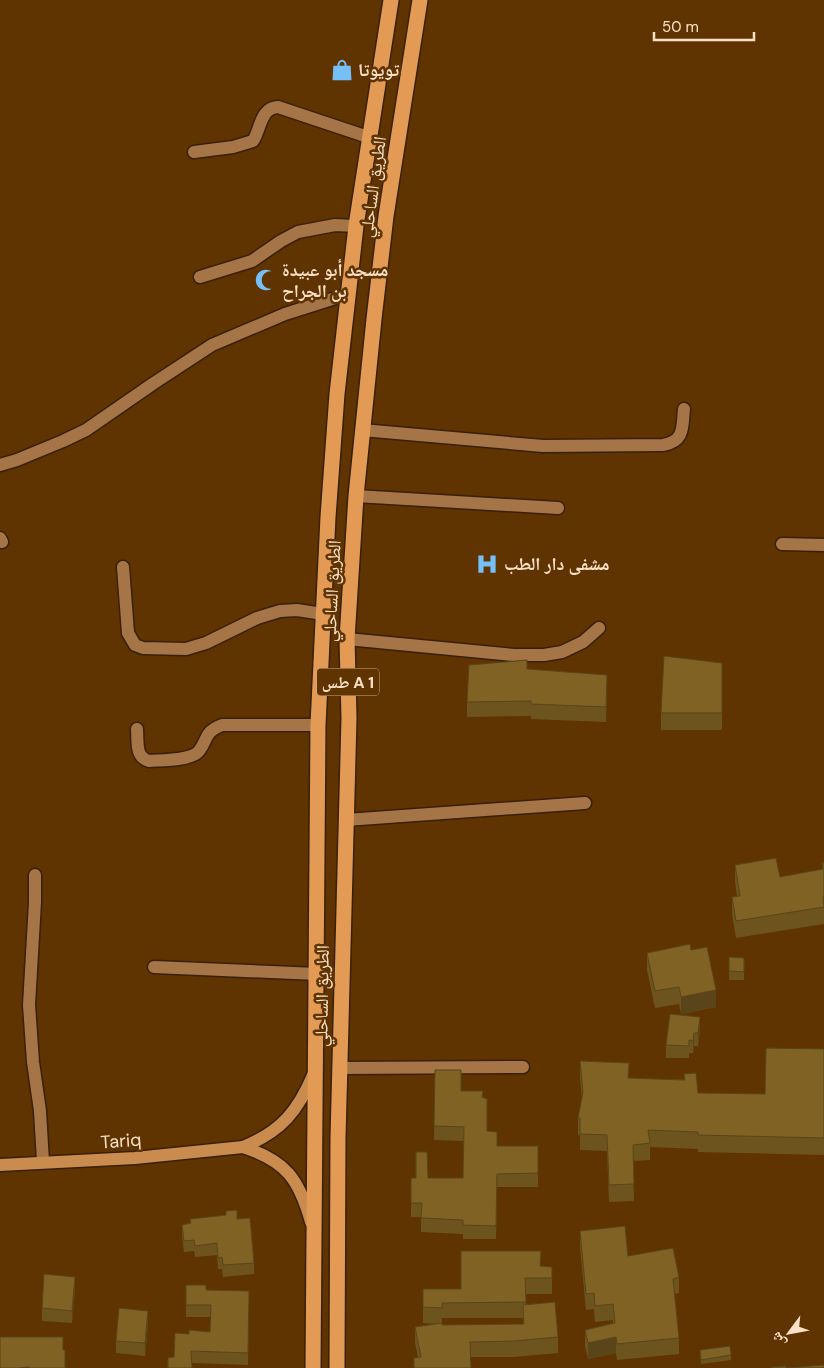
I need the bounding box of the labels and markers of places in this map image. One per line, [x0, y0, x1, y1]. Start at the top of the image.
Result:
shop icon: تويوتا [329, 57, 355, 83]
place label: تويوتا [358, 58, 399, 82]
place label: مسجد أبو عبيدة بن الجراح [282, 258, 388, 303]
mosque icon: مسجد أبو عبيدة بن الجراح [253, 267, 279, 293]
hospital icon: مشفى دار الطب [474, 551, 500, 577]
place label: مشفى دار الطب [504, 552, 610, 576]

